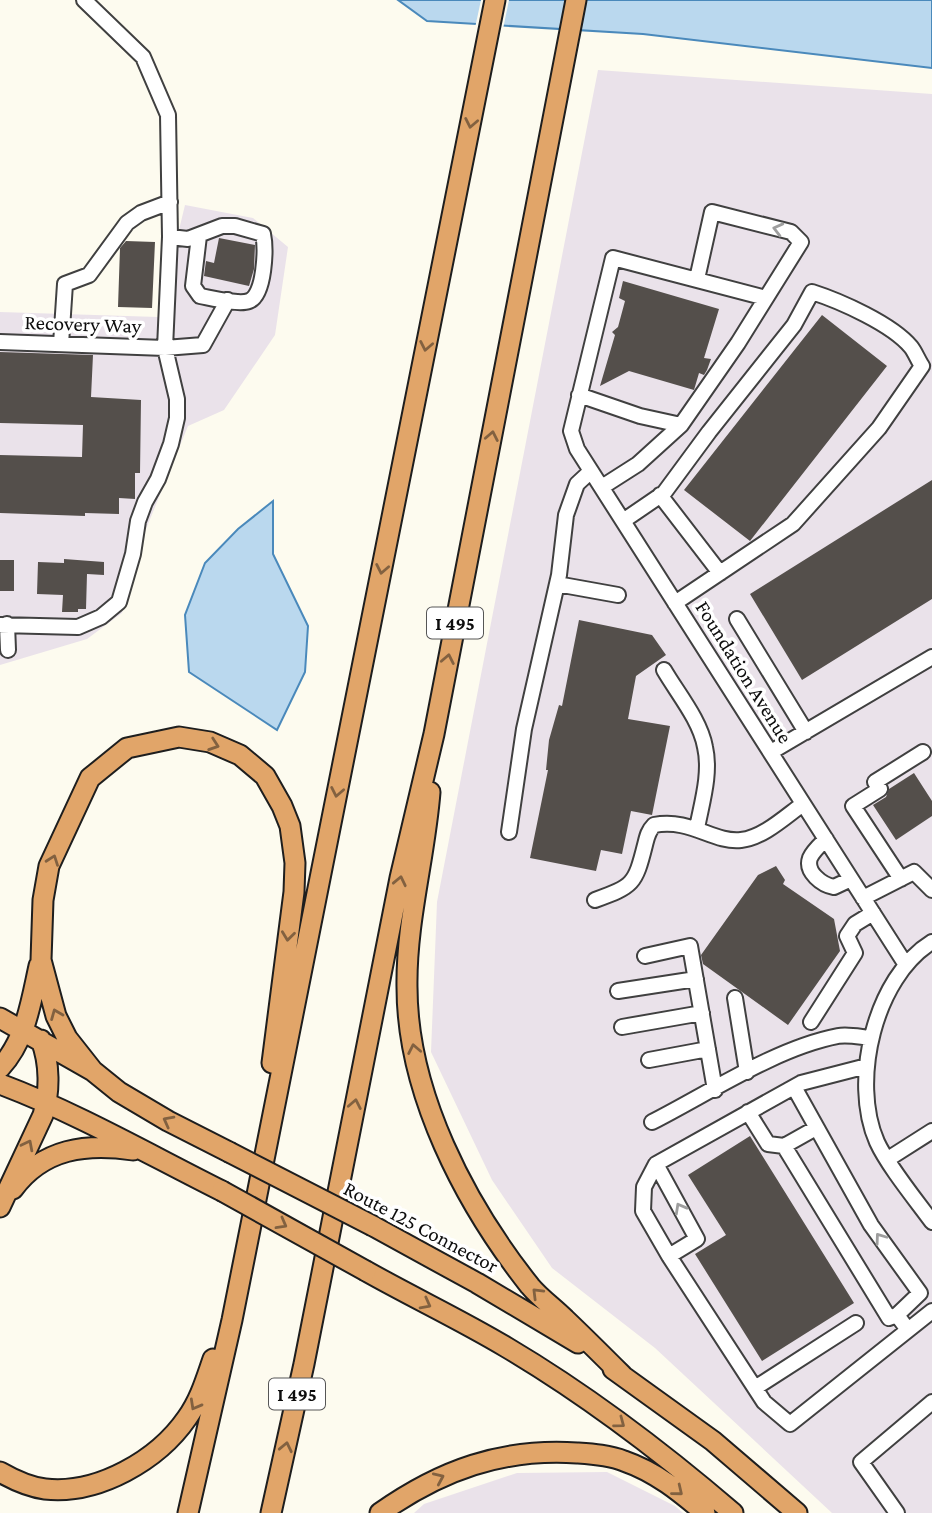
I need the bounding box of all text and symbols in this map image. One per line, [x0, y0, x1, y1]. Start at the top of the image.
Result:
one-way arrow [464, 117, 479, 129]
one-way arrow [773, 223, 785, 237]
street label: Recovery Way [24, 310, 142, 338]
one-way arrow [420, 340, 435, 352]
one-way arrow [483, 430, 498, 442]
one-way arrow [375, 563, 390, 575]
street label: Foundation Avenue [691, 596, 797, 748]
road number: I 495 [427, 608, 483, 638]
one-way arrow [440, 653, 455, 665]
one-way arrow [208, 737, 220, 751]
one-way arrow [331, 786, 346, 798]
one-way arrow [44, 855, 58, 867]
one-way arrow [391, 875, 406, 887]
one-way arrow [281, 930, 296, 942]
one-way arrow [51, 1009, 65, 1021]
one-way arrow [407, 1043, 422, 1055]
one-way arrow [347, 1098, 362, 1110]
one-way arrow [163, 1115, 175, 1129]
one-way arrow [20, 1139, 34, 1152]
street label: Route 125 Connector [340, 1176, 503, 1278]
one-way arrow [675, 1203, 688, 1215]
one-way arrow [275, 1216, 287, 1229]
one-way arrow [876, 1233, 888, 1246]
one-way arrow [533, 1289, 546, 1302]
one-way arrow [419, 1296, 431, 1309]
road number: I 495 [269, 1378, 325, 1410]
one-way arrow [190, 1398, 203, 1410]
one-way arrow [612, 1414, 624, 1427]
one-way arrow [278, 1441, 293, 1453]
one-way arrow [432, 1472, 444, 1486]
one-way arrow [670, 1482, 682, 1495]

